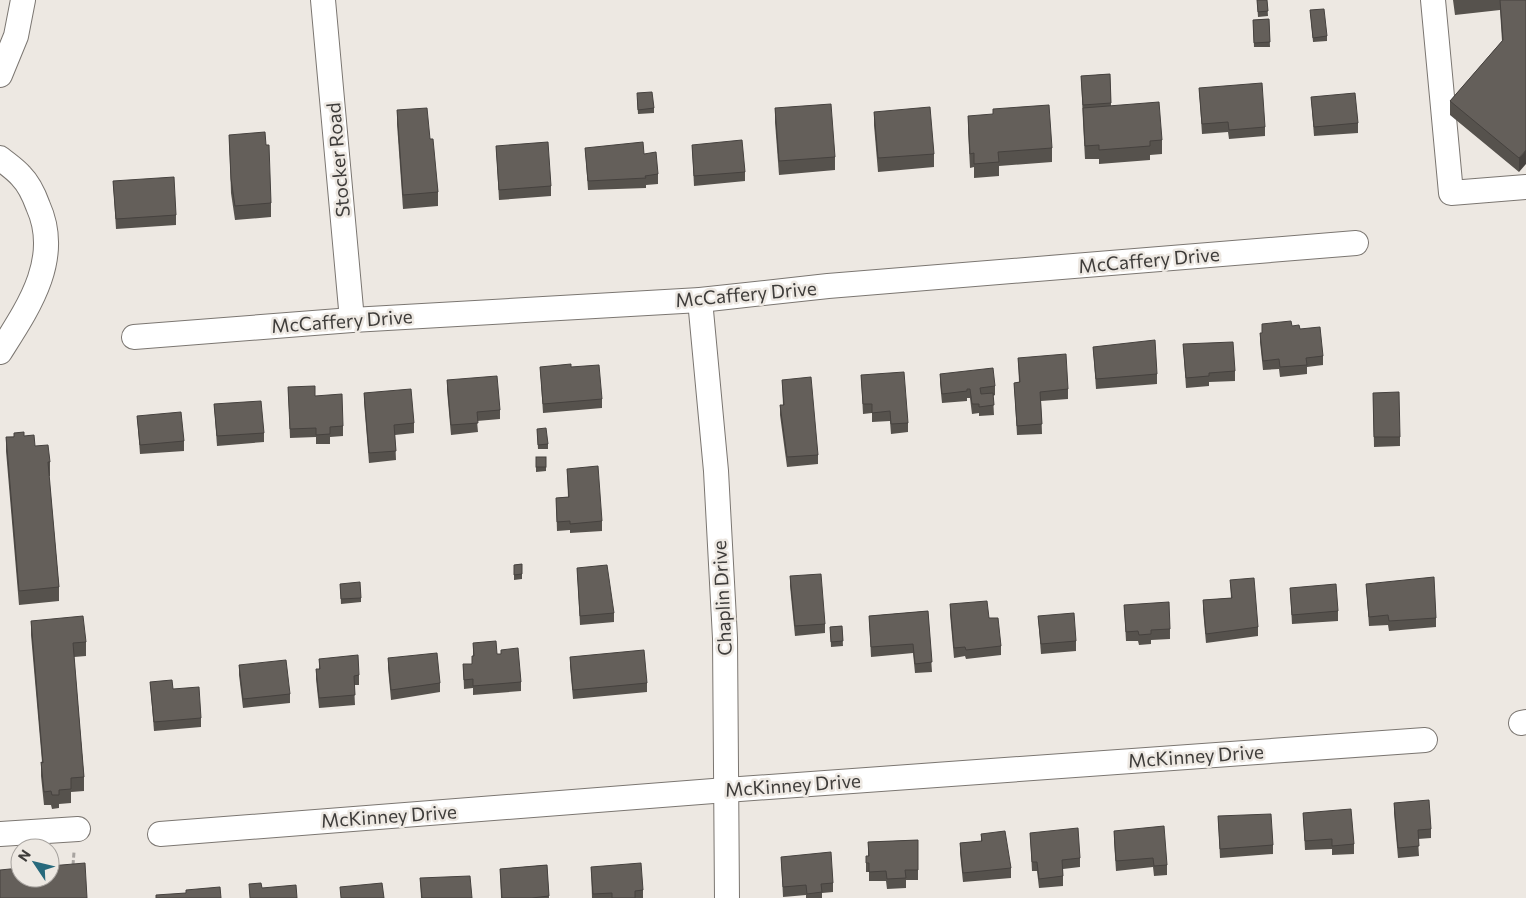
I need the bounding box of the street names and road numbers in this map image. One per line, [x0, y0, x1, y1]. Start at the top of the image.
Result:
street label: Stocker Road [321, 102, 354, 218]
street label: McCaffery Drive [1077, 242, 1220, 277]
street label: McCaffery Drive [674, 276, 817, 311]
street label: McCaffery Drive [271, 304, 413, 337]
street label: Chaplin Drive [707, 540, 736, 656]
street label: McKinney Drive [1127, 739, 1265, 772]
street label: McKinney Drive [724, 768, 862, 801]
street label: McKinney Drive [320, 799, 458, 832]

